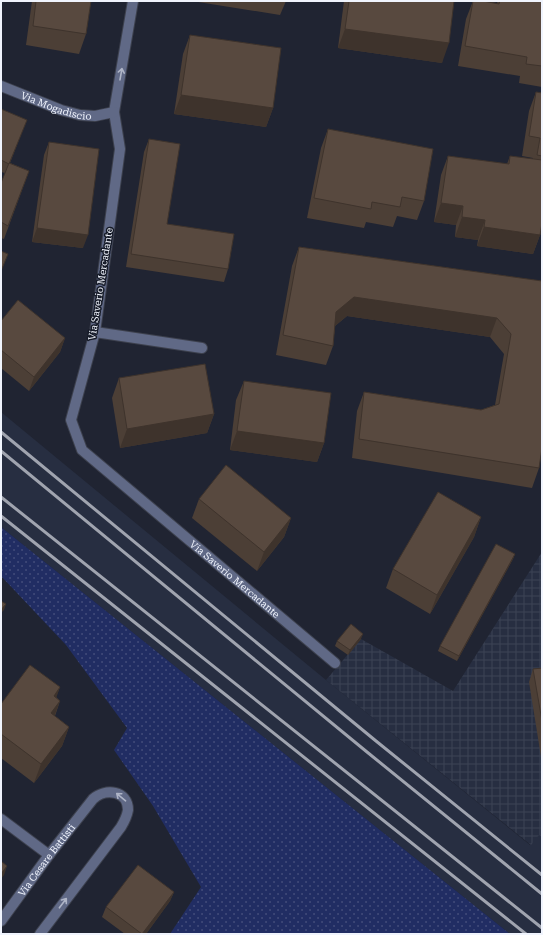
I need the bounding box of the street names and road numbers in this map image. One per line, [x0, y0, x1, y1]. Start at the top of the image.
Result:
street label: Via Mogadiscio [19, 90, 92, 122]
street label: Via Saverio Mercadante [86, 226, 115, 341]
street label: Via Saverio Mercadante [188, 538, 282, 620]
street label: Via Cesare Battisti [16, 822, 77, 898]

